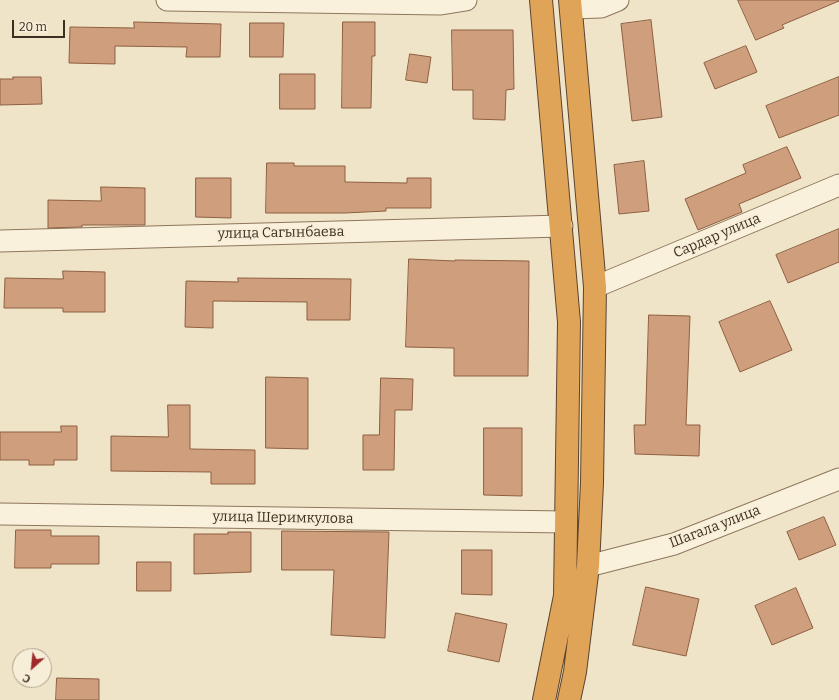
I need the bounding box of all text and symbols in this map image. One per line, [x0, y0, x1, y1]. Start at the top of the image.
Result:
scale bar [14, 12, 67, 38]
text: 20 m [19, 20, 47, 34]
street label: Сардар улица [671, 210, 763, 262]
street label: улица Сагынбаева [218, 223, 344, 243]
street label: Шагала улица [667, 502, 763, 552]
street label: улица Шеримкулова [212, 508, 354, 528]
north arrow [12, 648, 52, 688]
text: С [21, 671, 33, 686]

